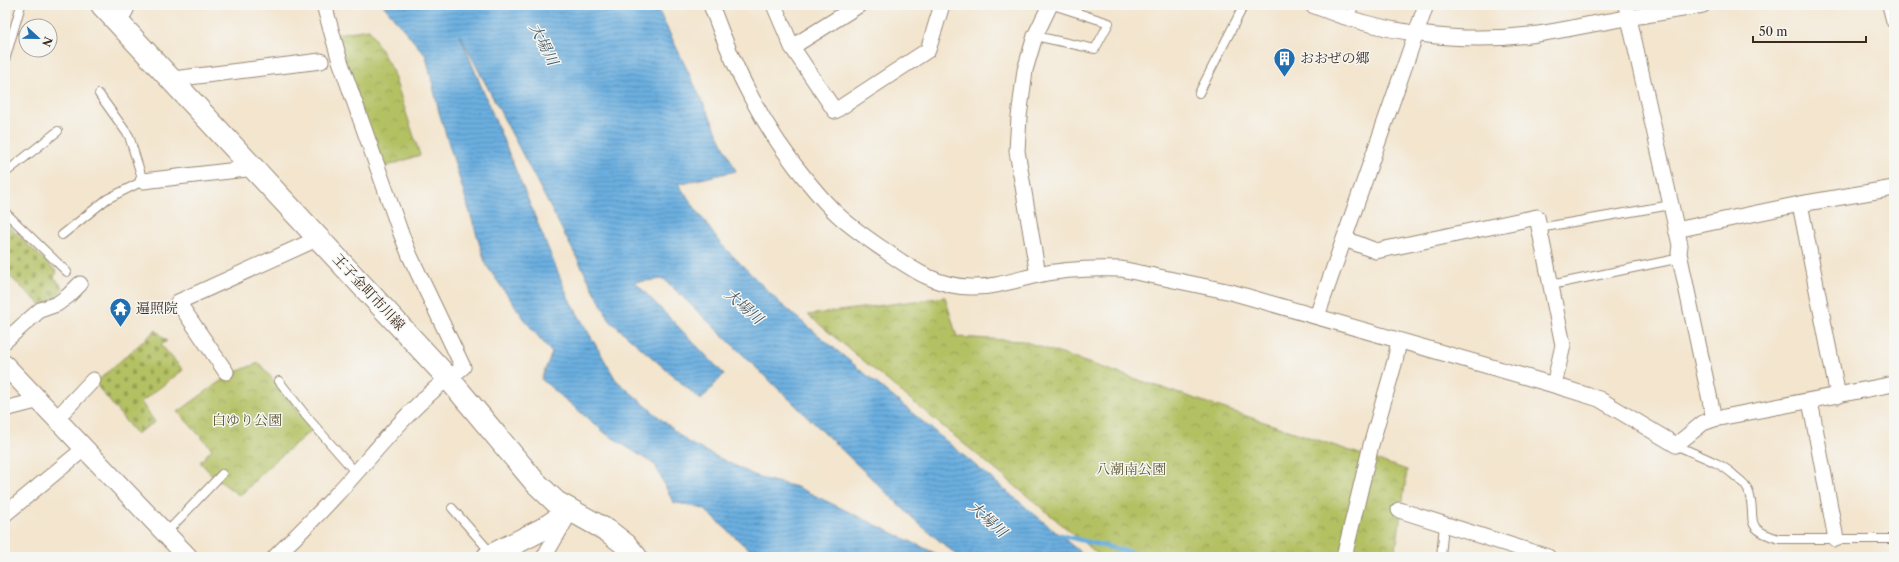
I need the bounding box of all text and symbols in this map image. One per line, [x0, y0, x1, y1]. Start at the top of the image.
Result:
north arrow [18, 18, 58, 58]
scale bar [1753, 18, 1866, 44]
water label: 大場川 [525, 20, 564, 70]
text: 50 m [1759, 24, 1788, 39]
text: N [39, 35, 56, 49]
building icon: おおぜの郷 [1272, 45, 1298, 78]
place label: おおぜの郷 [1300, 49, 1370, 67]
street label: 王子金町市川線 [329, 250, 409, 334]
water label: 大場川 [721, 284, 769, 329]
temple icon: 遍照院 [107, 295, 133, 328]
place label: 遍照院 [136, 299, 178, 317]
park label: 白ゆり公園 [212, 411, 282, 429]
park label: 八潮南公園 [1096, 460, 1166, 478]
water label: 大場川 [965, 497, 1013, 542]

